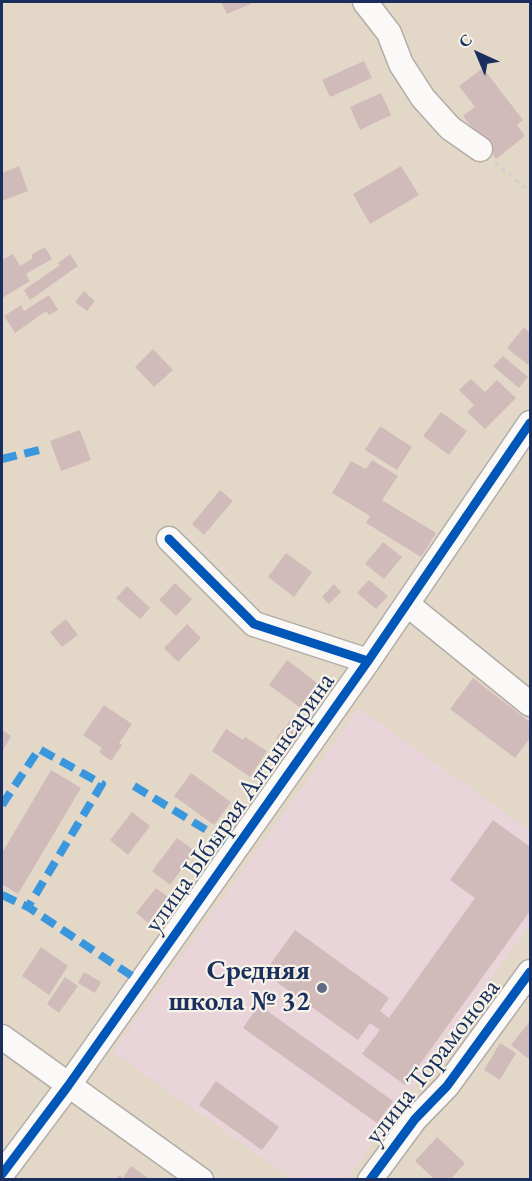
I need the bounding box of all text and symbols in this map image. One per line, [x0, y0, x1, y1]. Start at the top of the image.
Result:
north arrow [448, 24, 508, 84]
text: С [454, 29, 477, 52]
street label: улица Ыбырая Алтынсарина [138, 667, 342, 939]
place label: Средняя школа № 32 [168, 956, 310, 1019]
street label: улица Торамонова [358, 973, 508, 1151]
marker: Средняя школа № 32 [315, 981, 329, 995]

